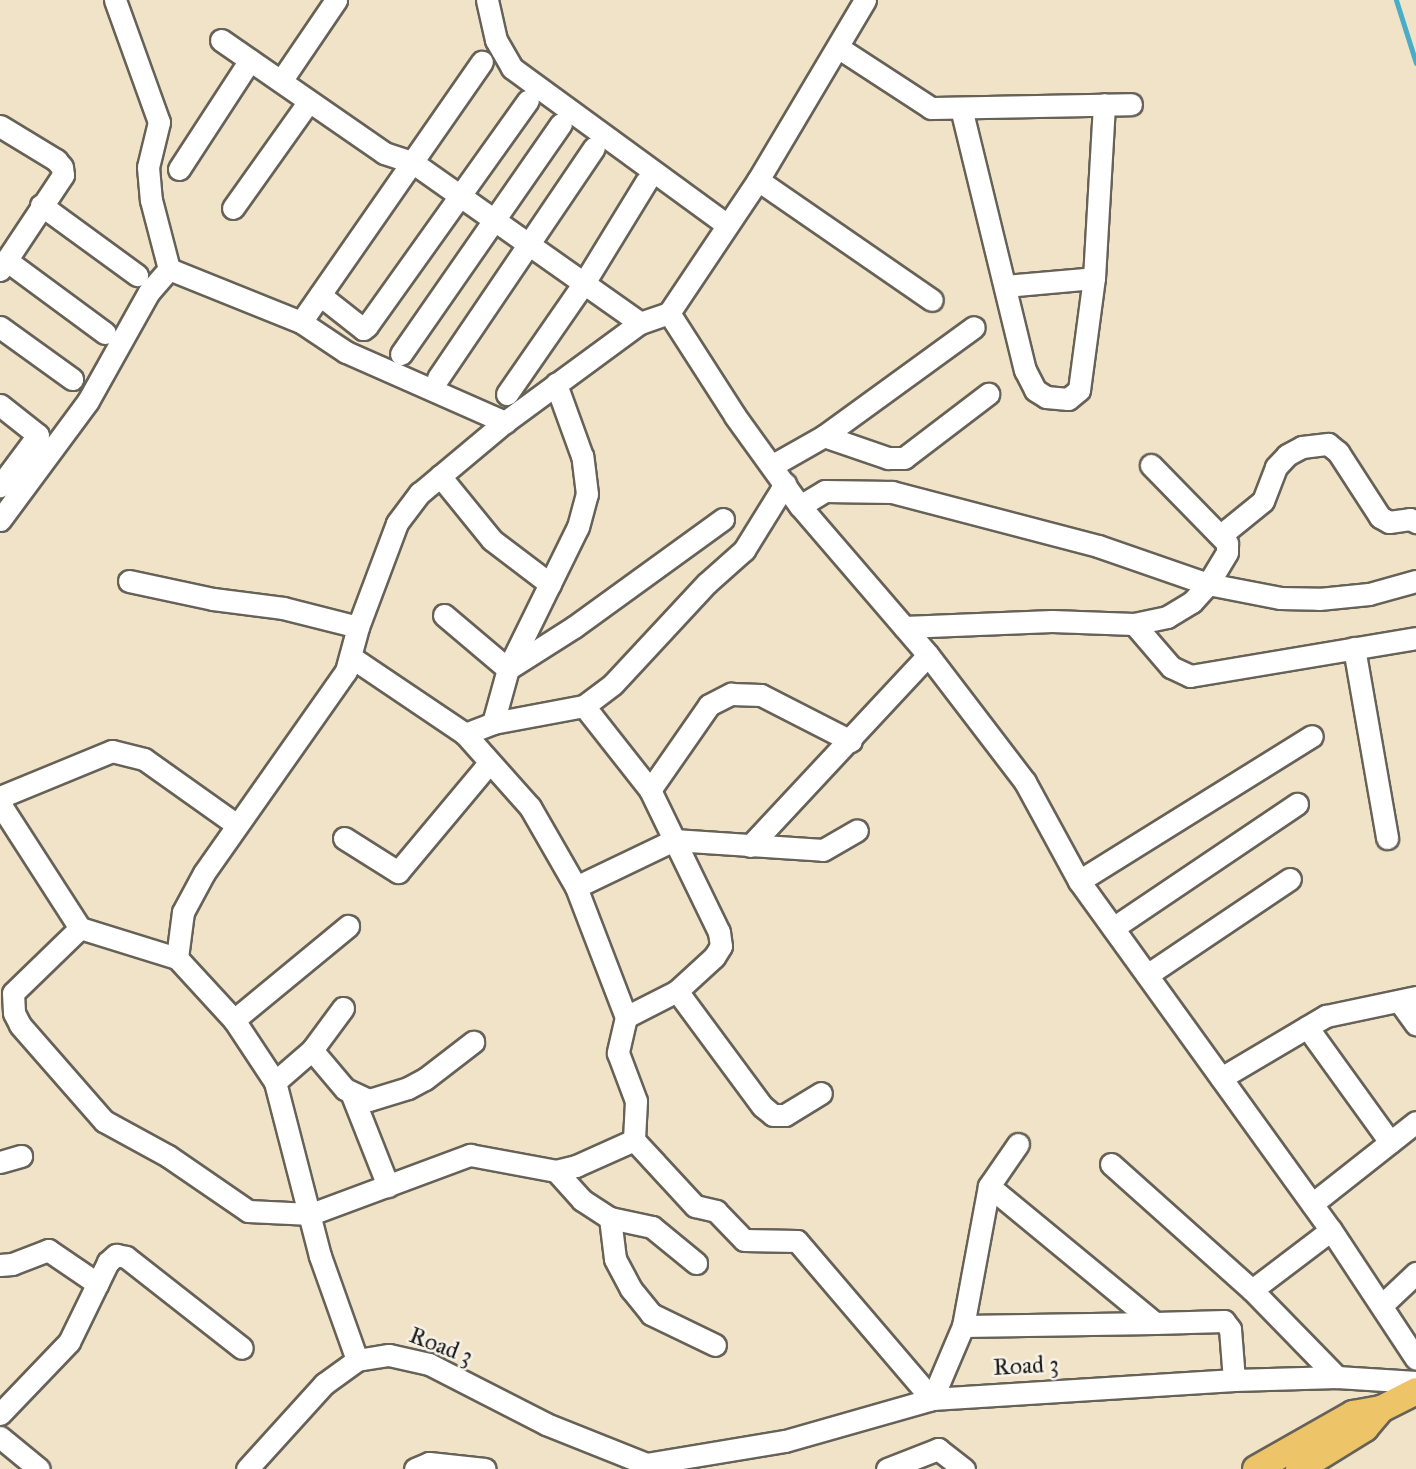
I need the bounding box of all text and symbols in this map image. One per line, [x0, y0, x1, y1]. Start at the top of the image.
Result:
street label: Road 3 [405, 1321, 477, 1371]
street label: Road 3 [992, 1350, 1060, 1382]

